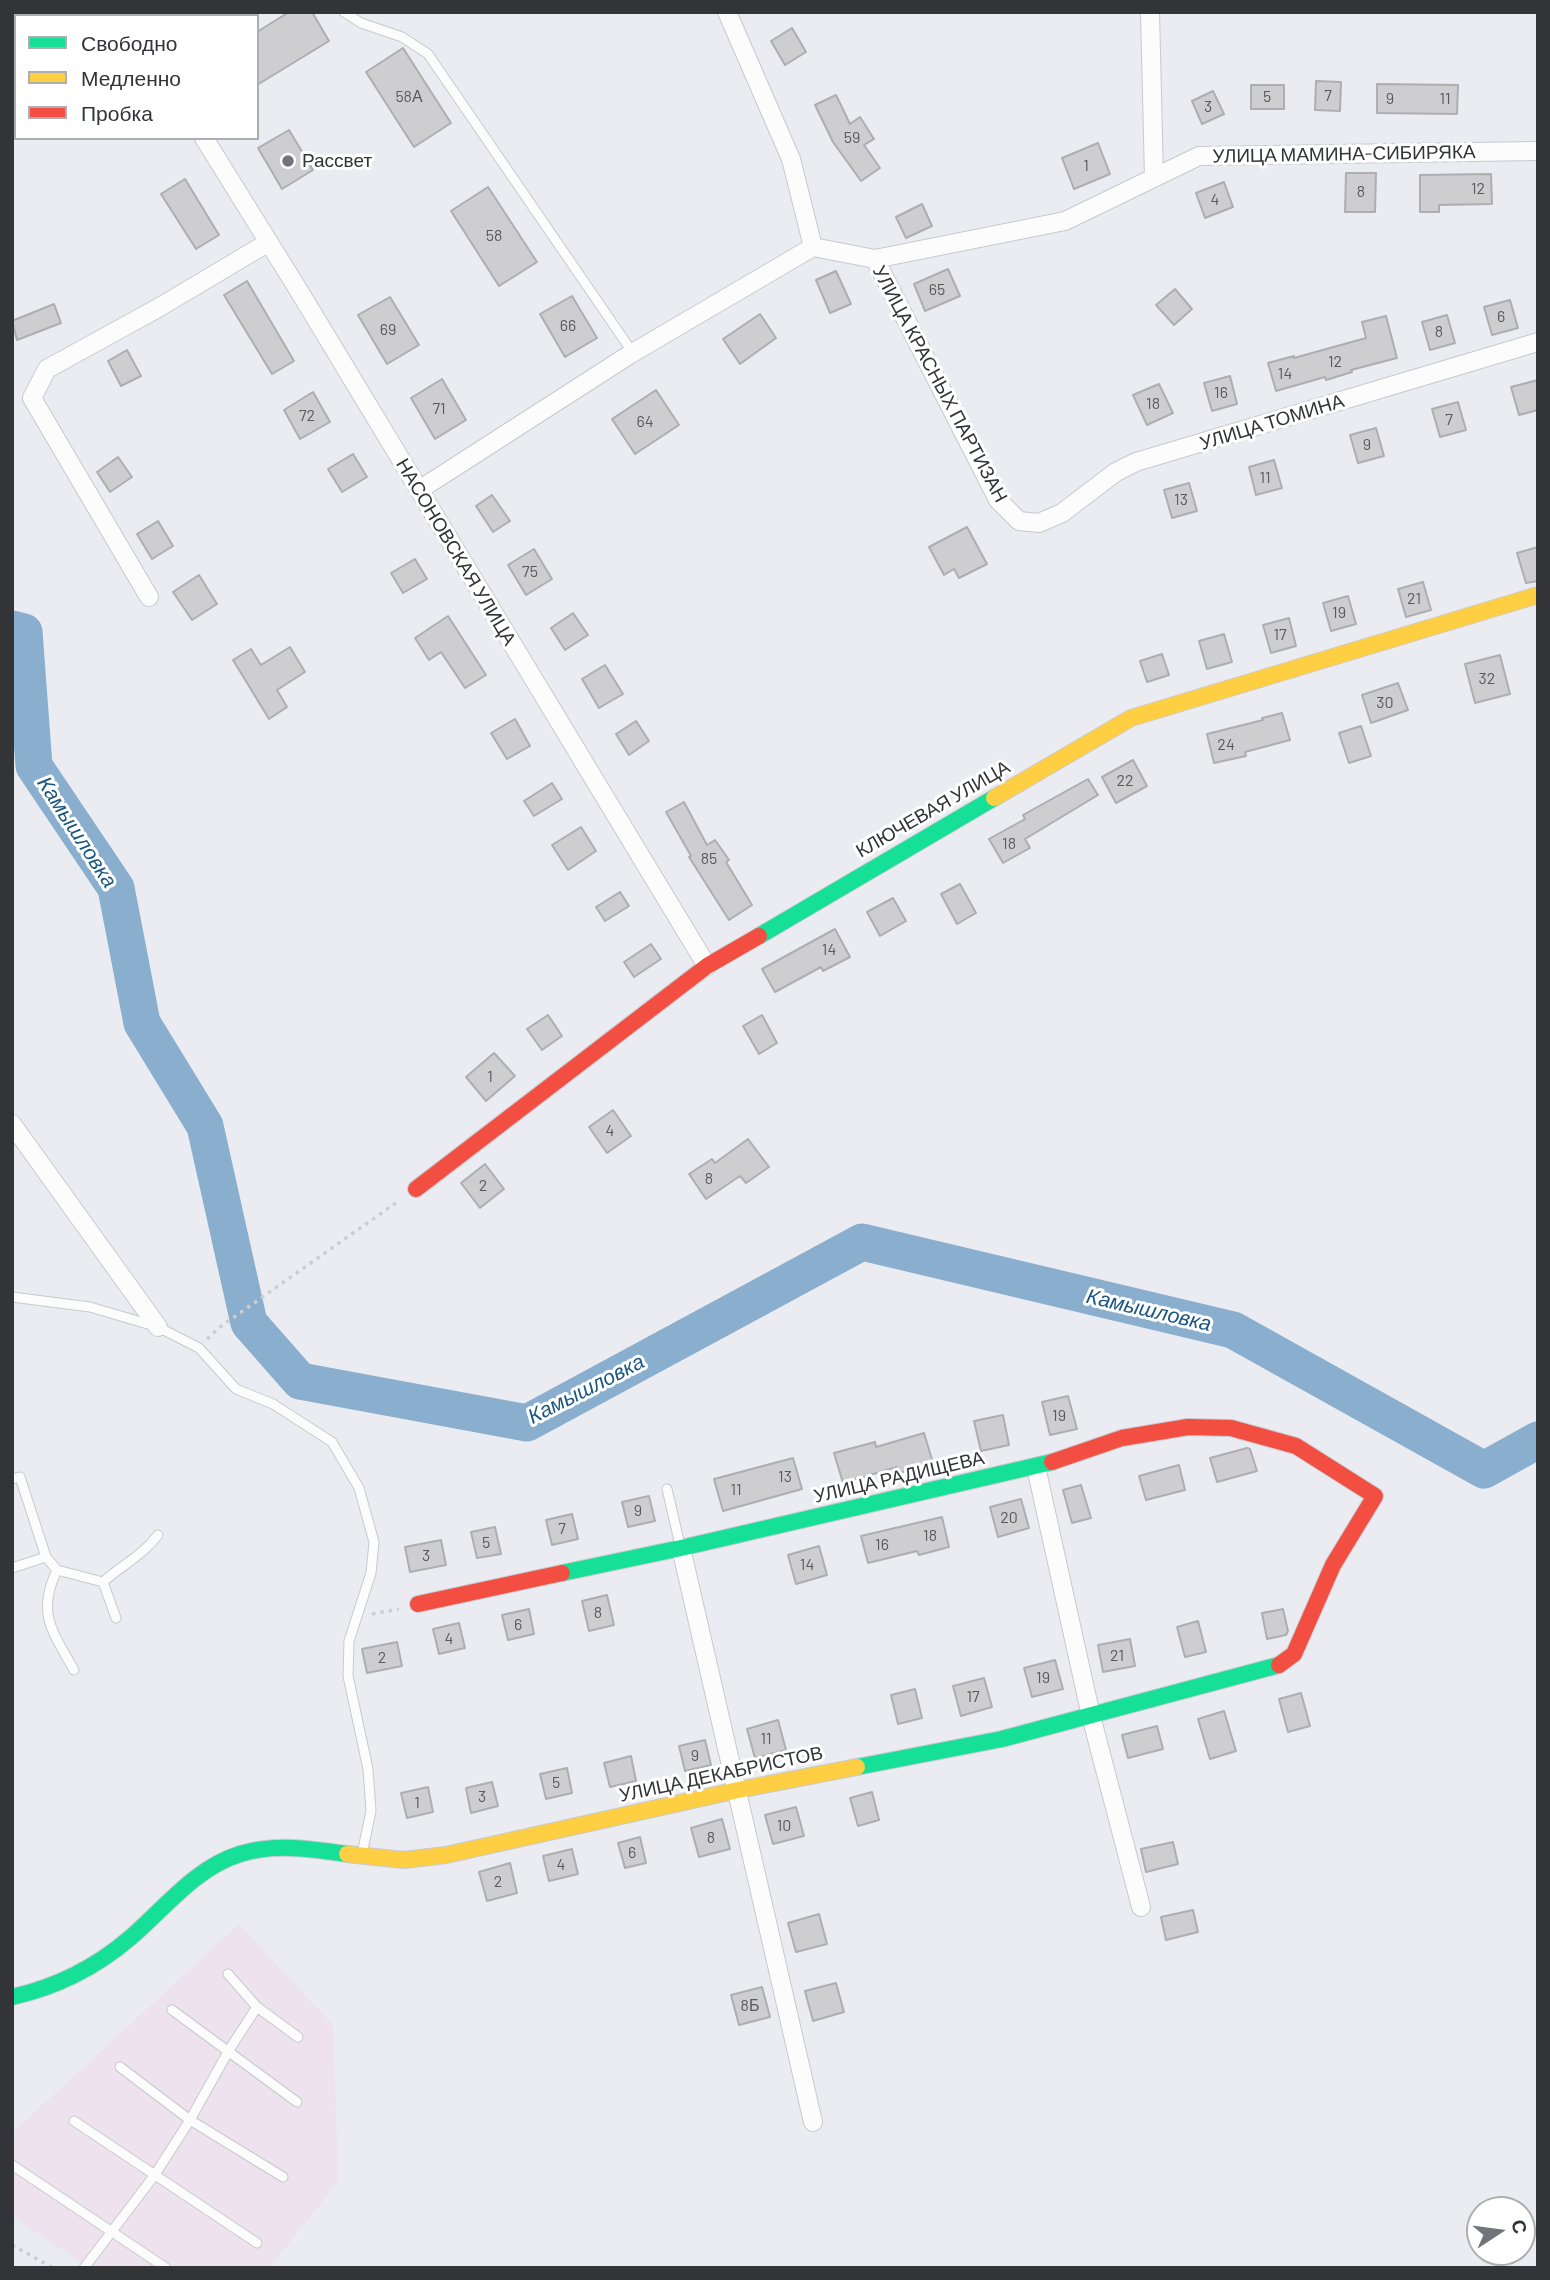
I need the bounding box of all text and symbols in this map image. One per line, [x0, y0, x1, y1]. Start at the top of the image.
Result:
legend [14, 14, 259, 140]
text: Свободно [81, 30, 178, 55]
text: Медленно [81, 65, 181, 90]
house number: 7 [1324, 86, 1332, 106]
house number: 58А [395, 87, 423, 107]
house number: 5 [1263, 87, 1271, 107]
house number: 9 [1386, 89, 1394, 109]
house number: 11 [1439, 89, 1451, 109]
house number: 3 [1204, 97, 1212, 117]
text: Пробка [81, 100, 153, 125]
house number: 59 [844, 128, 860, 148]
street label: УЛИЦА МАМИНА-СИБИРЯКА [1212, 140, 1476, 168]
place label: Рассвет [302, 150, 372, 172]
marker: Рассвет [280, 153, 296, 169]
house number: 1 [1083, 156, 1089, 176]
house number: 12 [1471, 179, 1485, 199]
house number: 8 [1357, 182, 1365, 202]
house number: 4 [1211, 190, 1219, 210]
house number: 58 [486, 226, 502, 246]
street label: УЛИЦА КРАСНЫХ ПАРТИЗАН [868, 262, 1012, 506]
house number: 65 [929, 280, 945, 300]
house number: 6 [1497, 307, 1505, 327]
house number: 66 [560, 316, 576, 336]
house number: 69 [380, 320, 396, 340]
house number: 8 [1435, 322, 1443, 342]
house number: 12 [1328, 352, 1342, 372]
house number: 14 [1278, 364, 1292, 384]
house number: 16 [1214, 383, 1228, 403]
street label: УЛИЦА ТОМИНА [1197, 389, 1347, 455]
house number: 18 [1146, 394, 1160, 414]
house number: 71 [432, 399, 446, 419]
house number: 72 [299, 406, 315, 426]
house number: 7 [1445, 410, 1453, 430]
house number: 64 [636, 412, 654, 432]
house number: 9 [1363, 435, 1371, 455]
street label: НАСОНОВСКАЯ УЛИЦА [391, 454, 521, 650]
house number: 11 [1259, 468, 1271, 488]
house number: 13 [1174, 490, 1188, 510]
house number: 75 [522, 562, 538, 582]
house number: 21 [1407, 589, 1421, 609]
house number: 19 [1332, 603, 1346, 623]
house number: 17 [1273, 625, 1287, 645]
house number: 32 [1479, 669, 1495, 689]
house number: 30 [1376, 693, 1394, 713]
house number: 24 [1217, 735, 1235, 755]
street label: КЛЮЧЕВАЯ УЛИЦА [852, 756, 1014, 862]
house number: 22 [1116, 771, 1134, 791]
water label: Камышловка [32, 772, 122, 892]
house number: 18 [1002, 834, 1016, 854]
house number: 85 [701, 849, 717, 869]
house number: 14 [822, 940, 836, 960]
house number: 1 [487, 1067, 493, 1087]
house number: 4 [606, 1121, 614, 1141]
house number: 8 [705, 1169, 713, 1189]
house number: 2 [479, 1176, 487, 1196]
water label: Камышловка [1084, 1283, 1214, 1337]
water label: Камышловка [524, 1349, 648, 1429]
house number: 19 [1052, 1406, 1066, 1426]
street label: УЛИЦА РАДИЩЕВА [811, 1446, 987, 1508]
house number: 13 [778, 1467, 792, 1487]
house number: 11 [730, 1480, 742, 1500]
house number: 9 [634, 1501, 642, 1521]
house number: 20 [1000, 1508, 1018, 1528]
house number: 7 [558, 1519, 566, 1539]
house number: 18 [923, 1526, 937, 1546]
house number: 5 [482, 1533, 490, 1553]
house number: 16 [875, 1535, 889, 1555]
house number: 3 [422, 1546, 430, 1566]
house number: 14 [800, 1555, 814, 1575]
house number: 8 [594, 1603, 602, 1623]
house number: 6 [514, 1615, 522, 1635]
house number: 4 [445, 1629, 453, 1649]
house number: 21 [1110, 1646, 1124, 1666]
house number: 2 [378, 1648, 386, 1668]
house number: 19 [1036, 1668, 1050, 1688]
house number: 17 [966, 1687, 980, 1707]
house number: 11 [760, 1729, 772, 1749]
street label: УЛИЦА ДЕКАБРИСТОВ [617, 1741, 825, 1807]
house number: 9 [691, 1746, 699, 1766]
house number: 5 [552, 1773, 560, 1793]
house number: 3 [478, 1787, 486, 1807]
house number: 1 [414, 1793, 420, 1813]
house number: 10 [777, 1816, 791, 1836]
house number: 8 [707, 1828, 715, 1848]
house number: 6 [628, 1843, 636, 1863]
house number: 4 [557, 1855, 565, 1875]
house number: 2 [494, 1872, 502, 1892]
house number: 8Б [741, 1996, 759, 2016]
north arrow [1466, 2196, 1536, 2266]
text: С [1507, 2217, 1533, 2236]

